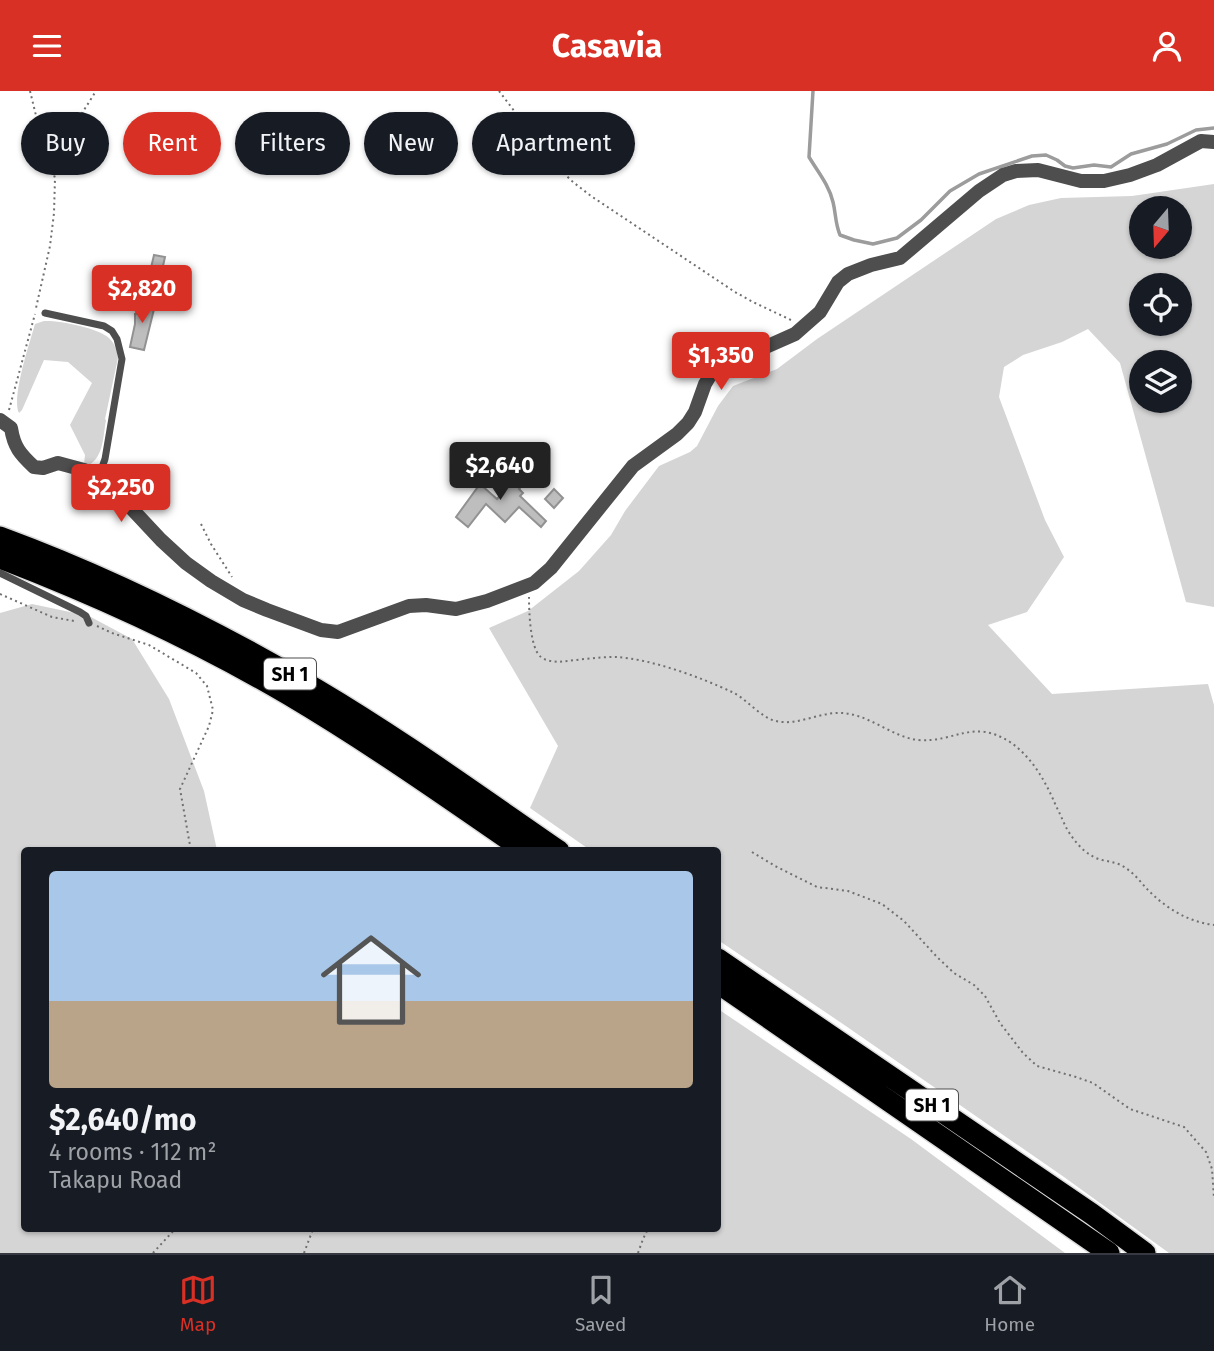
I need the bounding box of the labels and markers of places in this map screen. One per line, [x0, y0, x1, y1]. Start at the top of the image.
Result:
pin: $2,820 [85, 265, 199, 325]
pin: $1,350 [664, 333, 778, 392]
pin: $2,640 [443, 443, 557, 502]
pin: $2,250 [64, 465, 178, 524]

